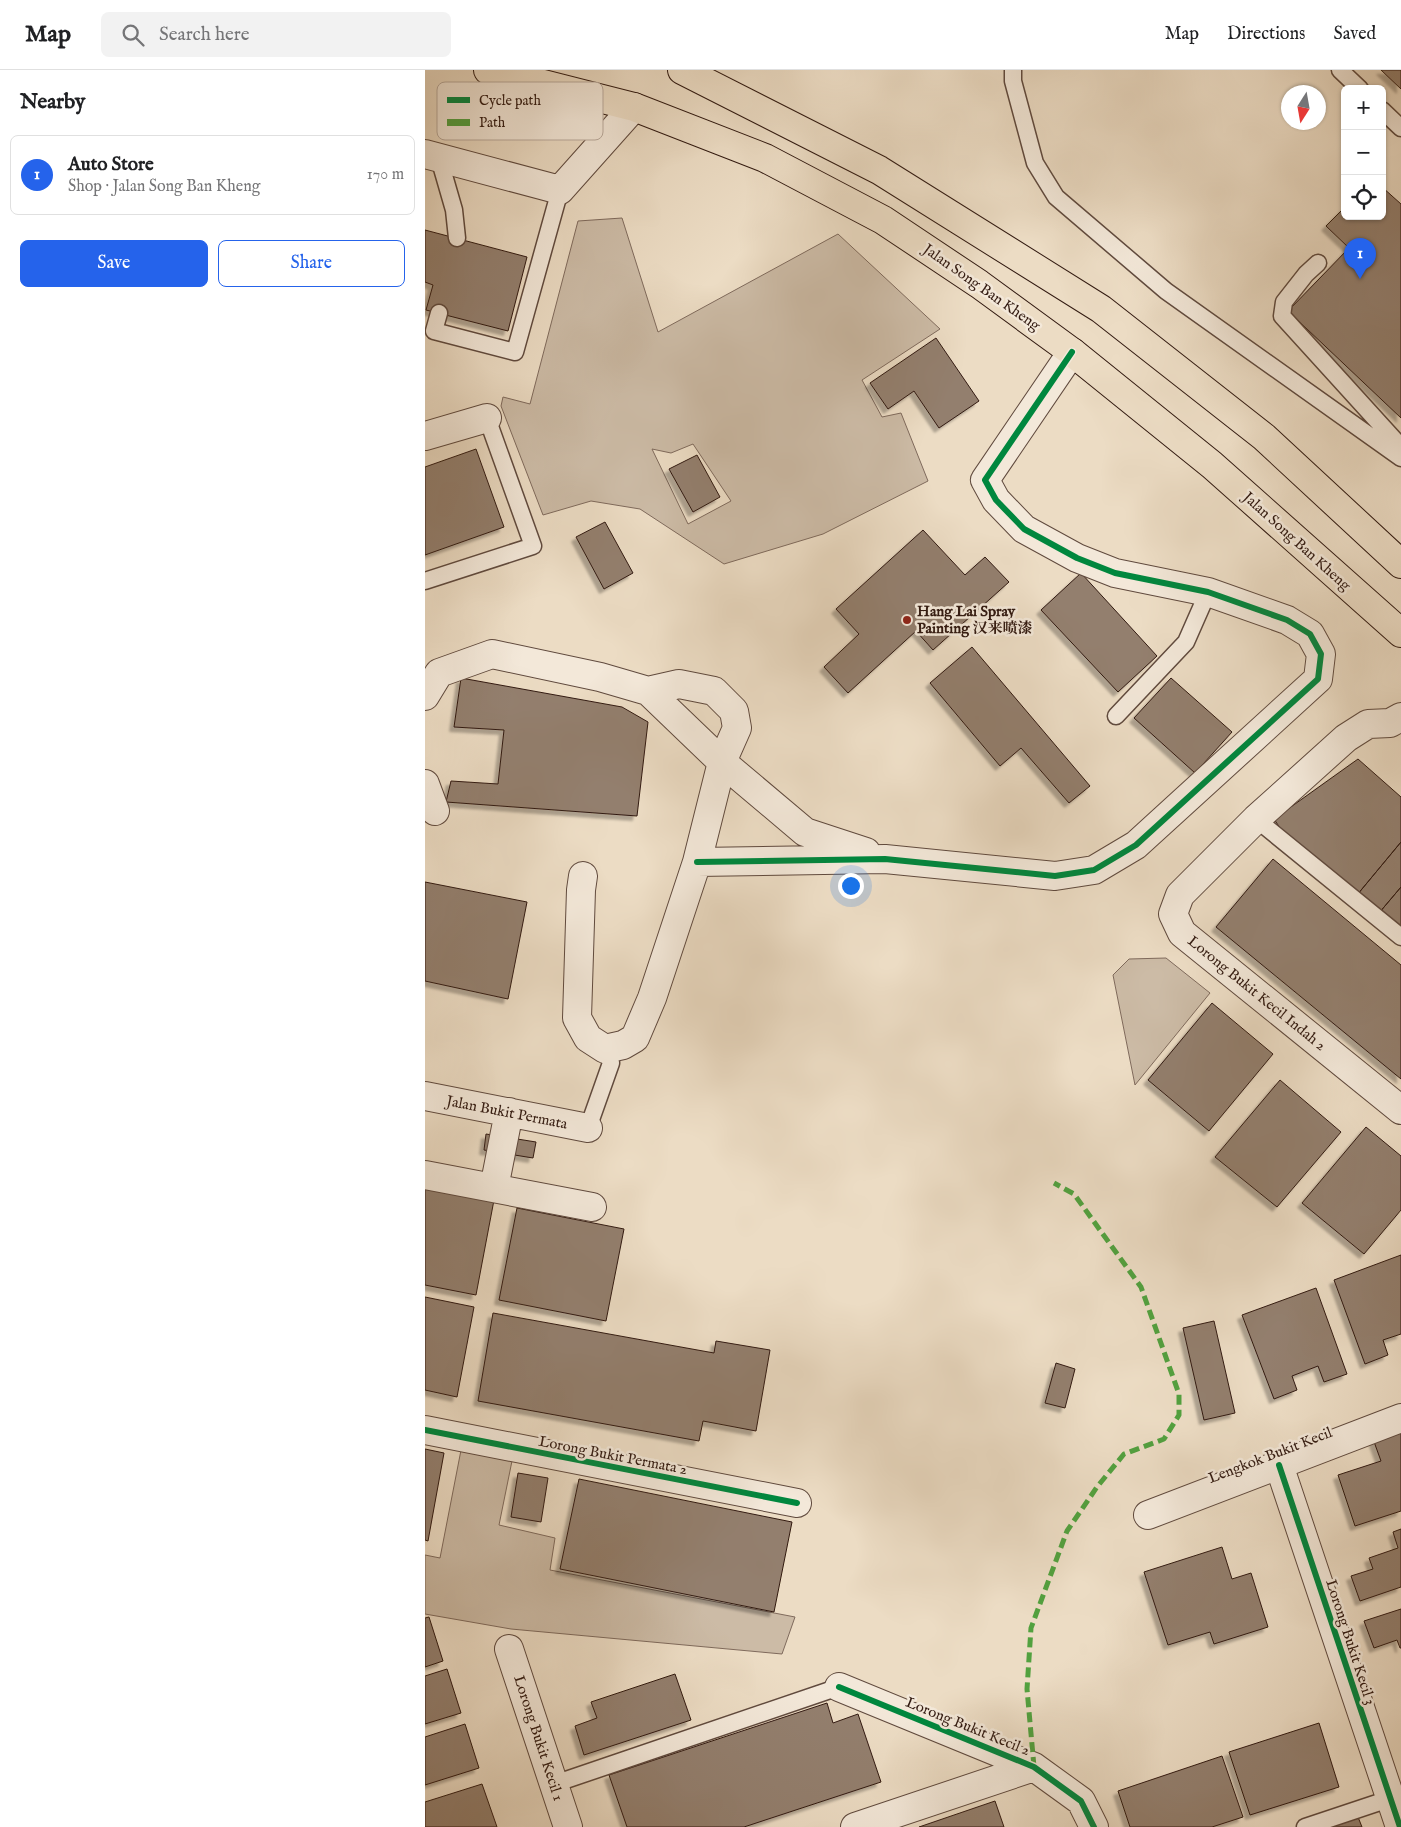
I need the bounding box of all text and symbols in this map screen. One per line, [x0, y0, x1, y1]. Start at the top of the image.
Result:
search box [101, 12, 451, 57]
text: Map [25, 19, 71, 50]
icon: search [119, 21, 147, 49]
text: Search here [159, 23, 250, 47]
text: Map [1165, 23, 1199, 46]
text: Directions [1227, 23, 1305, 46]
text: Saved [1333, 23, 1376, 46]
legend [437, 82, 603, 140]
north arrow [1281, 85, 1326, 130]
map controls [1341, 85, 1386, 220]
button: + [1341, 85, 1386, 130]
text: Nearby [20, 89, 85, 116]
text: Cycle path [479, 92, 541, 110]
text: Path [479, 114, 506, 132]
button: − [1341, 130, 1386, 175]
text: Auto Store [68, 153, 154, 177]
text: 1 [34, 165, 40, 185]
text: 170 m [367, 165, 404, 185]
button: locate [1341, 175, 1386, 220]
text: Shop · Jalan Song Ban Kheng [68, 177, 260, 197]
pin: 1 [1344, 238, 1376, 279]
street label: Jalan Song Ban Kheng [918, 239, 1045, 335]
button: Save [20, 240, 208, 287]
button: Share [218, 240, 405, 287]
street label: Jalan Song Ban Kheng [1237, 487, 1355, 595]
place label: Hang Lai Spray Painting 汉来喷漆 [917, 602, 1033, 638]
marker: Hang Lai Spray Painting 汉来喷漆 [901, 614, 913, 626]
your location [838, 873, 864, 899]
street label: Lorong Bukit Kecil Indah 2 [1184, 932, 1330, 1055]
street label: Jalan Bukit Permata [443, 1091, 569, 1134]
street label: Lengkok Bukit Kecil [1205, 1423, 1336, 1488]
street label: Lorong Bukit Permata 2 [537, 1432, 689, 1479]
street label: Lorong Bukit Kecil 3 [1321, 1577, 1380, 1707]
street label: Lorong Bukit Kecil 1 [509, 1673, 568, 1803]
street label: Lorong Bukit Kecil 2 [903, 1693, 1033, 1760]

